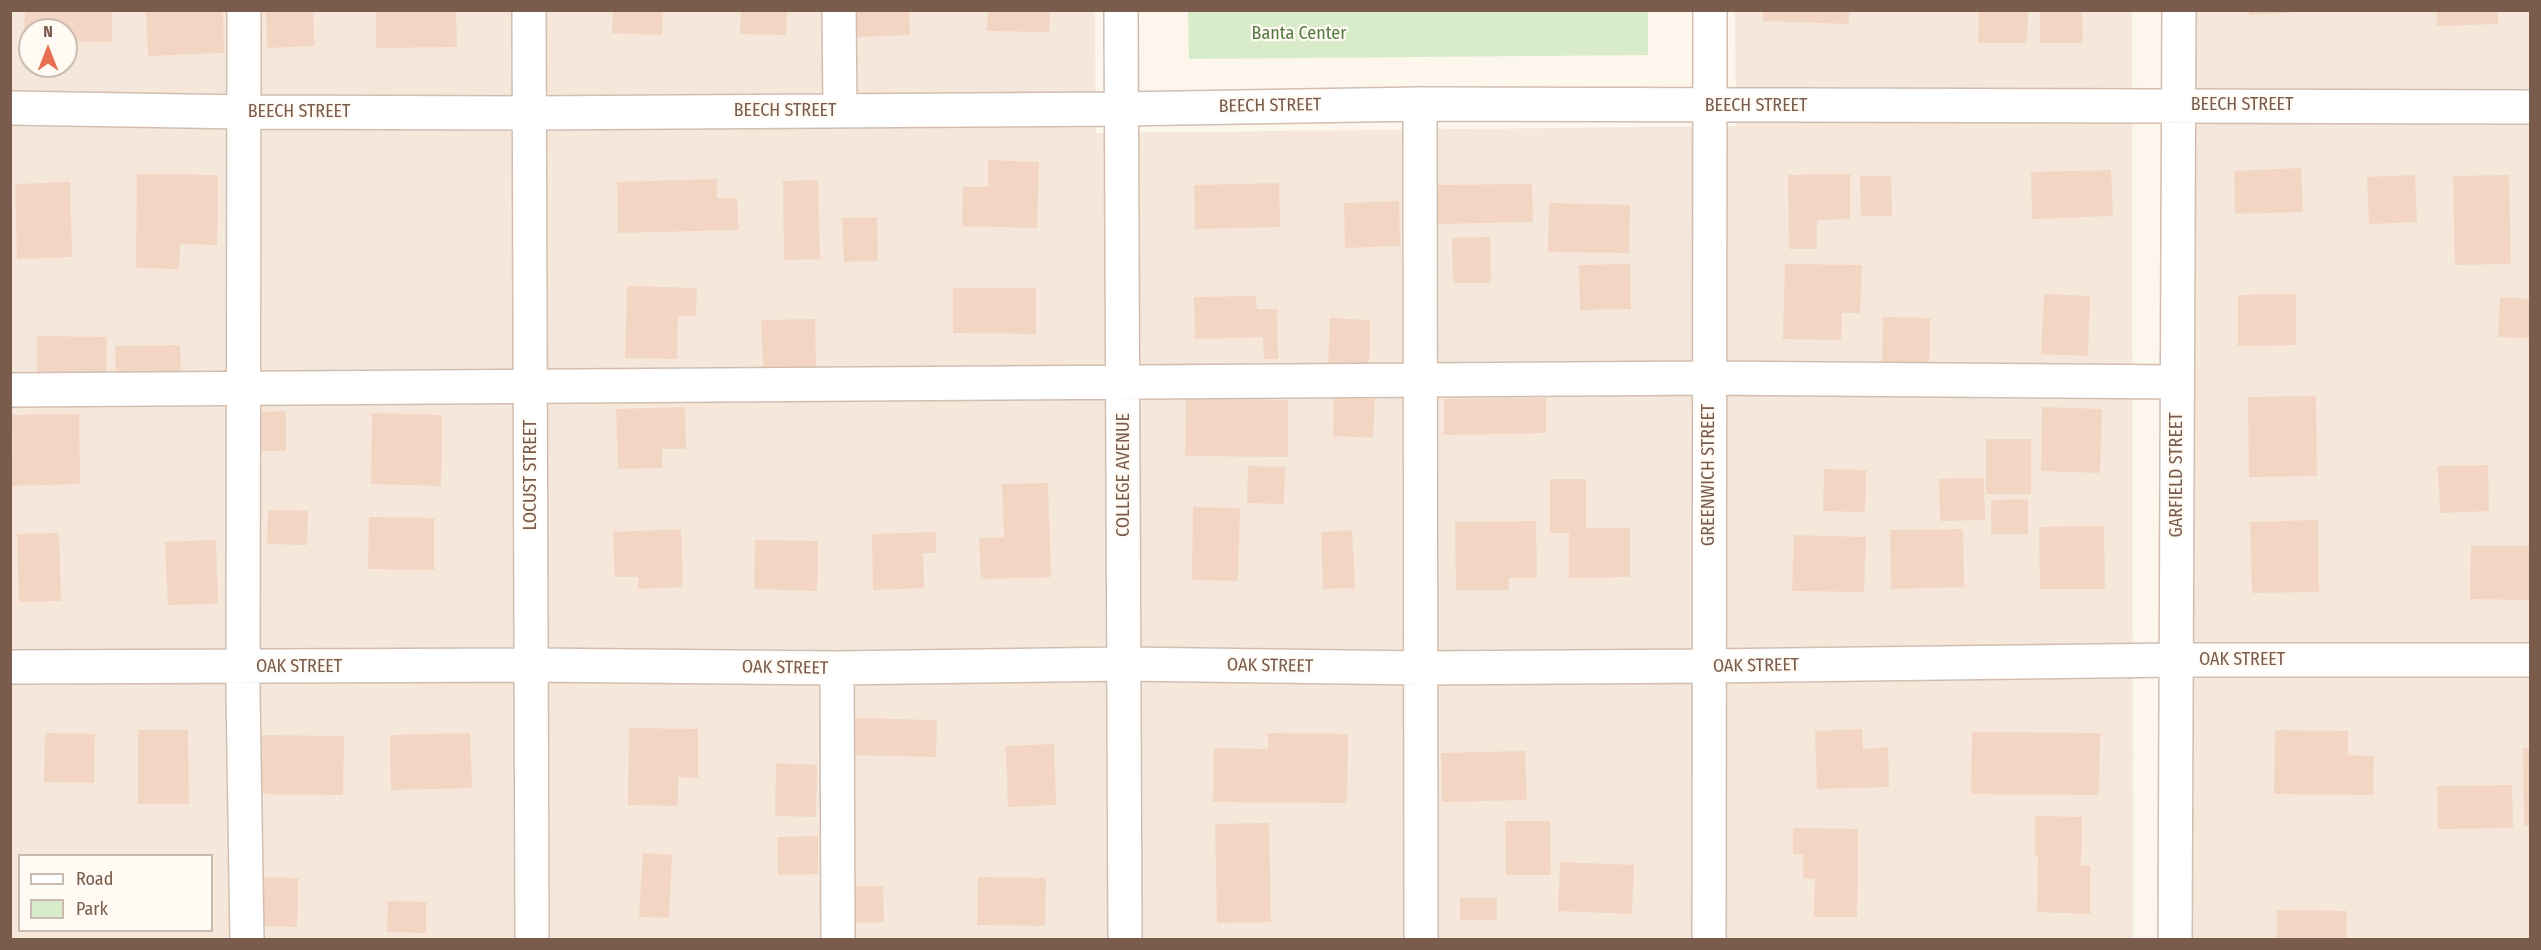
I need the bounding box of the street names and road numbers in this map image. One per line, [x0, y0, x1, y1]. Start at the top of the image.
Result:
street label: BEECH STREET [1218, 94, 1322, 118]
street label: BEECH STREET [2191, 94, 2293, 116]
street label: BEECH STREET [1705, 95, 1807, 117]
street label: BEECH STREET [734, 100, 836, 122]
street label: BEECH STREET [248, 101, 350, 123]
street label: GREENWICH STREET [1698, 404, 1720, 546]
street label: GARFIELD STREET [2166, 412, 2188, 538]
street label: COLLEGE AVENUE [1113, 413, 1135, 537]
street label: LOCUST STREET [520, 420, 542, 530]
street label: OAK STREET [2199, 649, 2285, 671]
street label: OAK STREET [1227, 654, 1313, 678]
street label: OAK STREET [1713, 654, 1799, 678]
street label: OAK STREET [256, 656, 342, 678]
street label: OAK STREET [742, 656, 828, 680]

